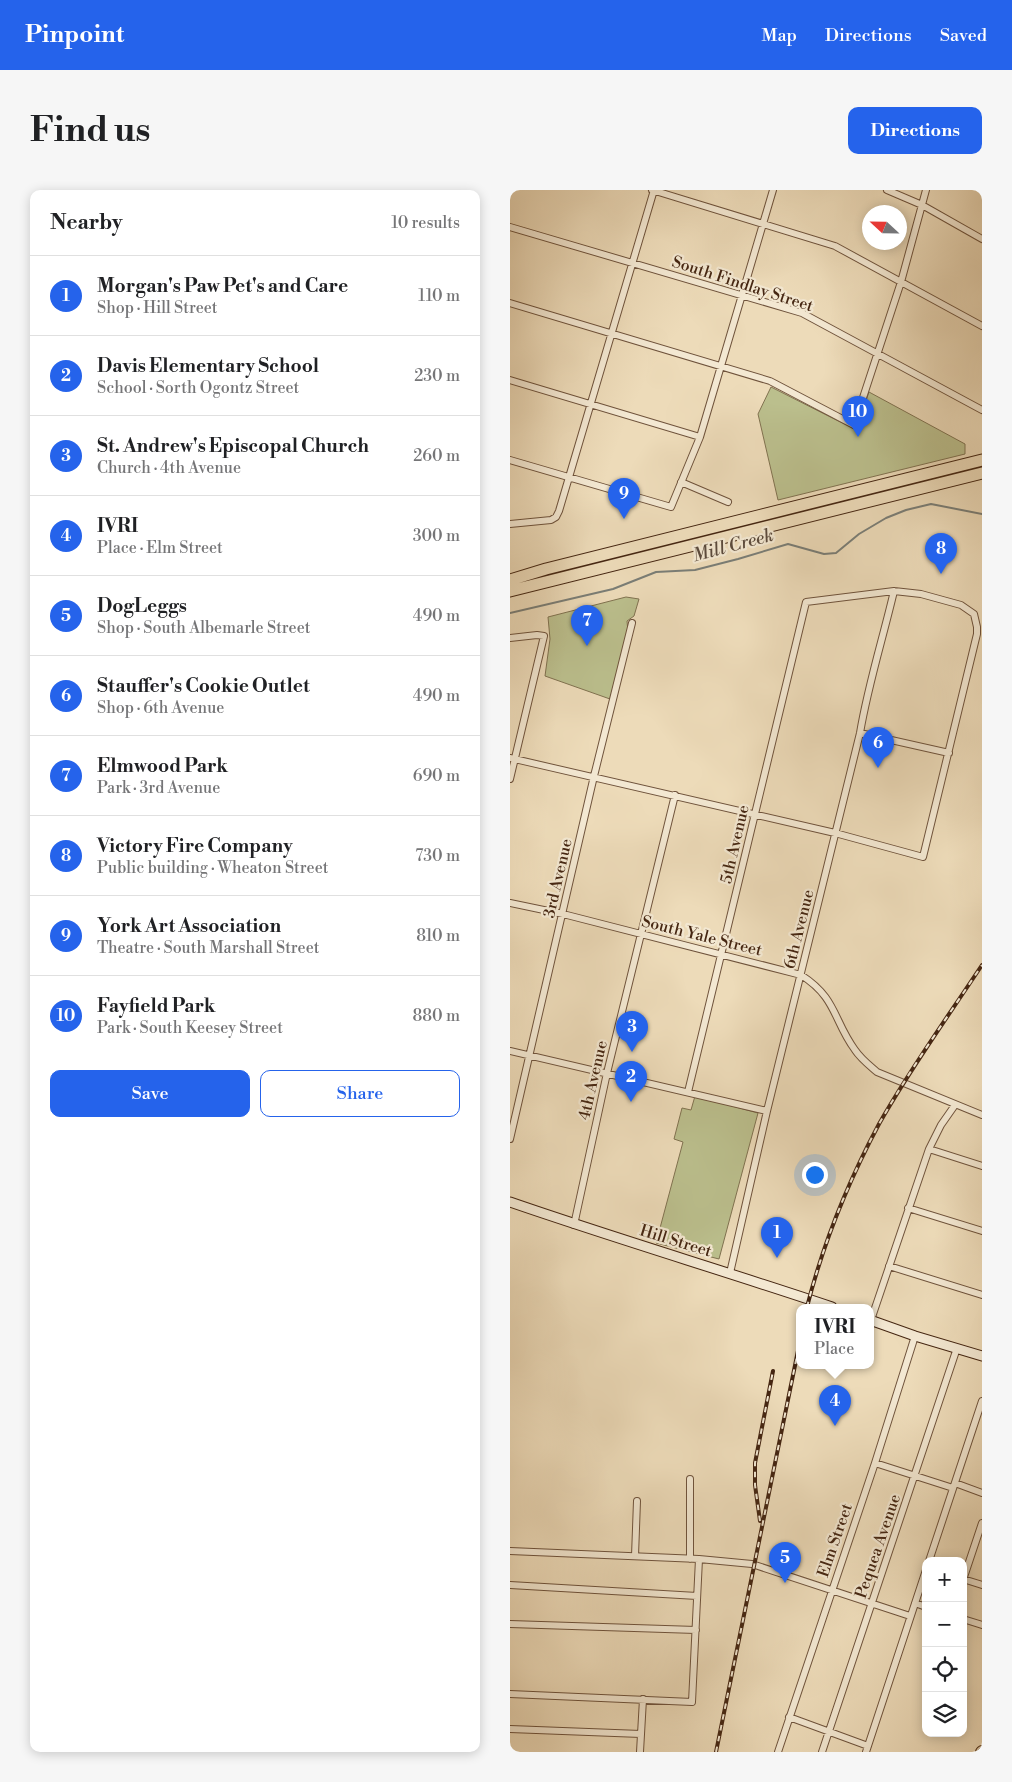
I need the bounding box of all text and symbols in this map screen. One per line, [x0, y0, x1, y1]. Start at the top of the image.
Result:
text: Pinpoint [25, 20, 124, 50]
text: Map [761, 24, 797, 47]
text: Directions [825, 24, 912, 47]
text: Saved [940, 24, 987, 47]
button: Directions [848, 107, 982, 154]
text: Find us [30, 109, 150, 152]
north arrow [862, 205, 907, 250]
text: Nearby [50, 210, 123, 236]
text: 10 results [391, 213, 460, 233]
street label: South Findlay Street [669, 252, 816, 316]
text: Morgan's Paw Pet's and Care [97, 274, 348, 298]
text: 1 [62, 286, 70, 306]
text: 110 m [418, 286, 460, 306]
text: Shop · Hill Street [97, 298, 218, 318]
text: Davis Elementary School [97, 354, 319, 378]
text: 2 [61, 366, 71, 386]
text: 230 m [414, 366, 460, 386]
text: School · Sorth Ogontz Street [97, 378, 299, 398]
pin: 10 [842, 396, 874, 437]
text: St. Andrew's Episcopal Church [97, 434, 369, 458]
text: 3 [61, 446, 71, 466]
text: 260 m [413, 446, 460, 466]
text: Church · 4th Avenue [97, 458, 241, 478]
pin: 9 [608, 478, 640, 519]
text: IVRI [97, 514, 138, 538]
water label: Mill Creek [690, 524, 776, 567]
text: 4 [61, 526, 71, 546]
text: 300 m [413, 526, 460, 546]
pin: 8 [925, 533, 957, 574]
text: Place · Elm Street [97, 538, 223, 558]
text: DogLeggs [97, 594, 187, 618]
pin: 7 [571, 605, 603, 646]
text: 5 [61, 606, 71, 626]
text: 490 m [413, 606, 460, 626]
text: Shop · South Albemarle Street [97, 618, 310, 638]
text: Stauffer's Cookie Outlet [97, 674, 310, 698]
text: 6 [61, 686, 71, 706]
text: 490 m [413, 686, 460, 706]
text: Shop · 6th Avenue [97, 698, 224, 718]
pin: 6 [862, 727, 894, 768]
text: Elmwood Park [97, 754, 228, 778]
text: 7 [61, 766, 71, 786]
text: 690 m [413, 766, 460, 786]
text: Park · 3rd Avenue [97, 778, 220, 798]
street label: 5th Avenue [716, 803, 754, 886]
text: Victory Fire Company [97, 834, 293, 858]
street label: 3rd Avenue [539, 837, 577, 920]
text: 8 [61, 846, 71, 866]
text: 730 m [415, 846, 460, 866]
text: Public building · Wheaton Street [97, 858, 328, 878]
street label: 6th Avenue [779, 887, 818, 971]
street label: South Yale Street [639, 911, 764, 961]
text: York Art Association [97, 914, 281, 938]
text: 9 [61, 926, 71, 946]
text: 810 m [416, 926, 460, 946]
text: Theatre · South Marshall Street [97, 938, 319, 958]
text: Fayfield Park [97, 994, 215, 1018]
text: 10 [57, 1006, 75, 1026]
text: 880 m [412, 1006, 460, 1026]
pin: 3 [616, 1011, 648, 1052]
text: Park · South Keesey Street [97, 1018, 283, 1038]
street label: 4th Avenue [574, 1039, 612, 1122]
pin: 2 [615, 1061, 647, 1102]
button: Save [50, 1070, 250, 1117]
button: Share [260, 1070, 460, 1117]
your location [802, 1162, 828, 1188]
pin: 1 [761, 1217, 793, 1258]
street label: Hill Street [637, 1221, 714, 1261]
popup [796, 1304, 874, 1369]
text: IVRI [814, 1315, 856, 1339]
text: Place [814, 1339, 854, 1359]
pin: 4 [819, 1385, 851, 1426]
street label: Pequea Avenue [851, 1491, 905, 1601]
street label: Elm Street [813, 1501, 857, 1580]
pin: 5 [769, 1542, 801, 1583]
map controls [922, 1557, 967, 1737]
button: + [922, 1557, 967, 1602]
button: − [922, 1602, 967, 1647]
button: locate [922, 1647, 967, 1692]
button: layers [922, 1692, 967, 1737]

